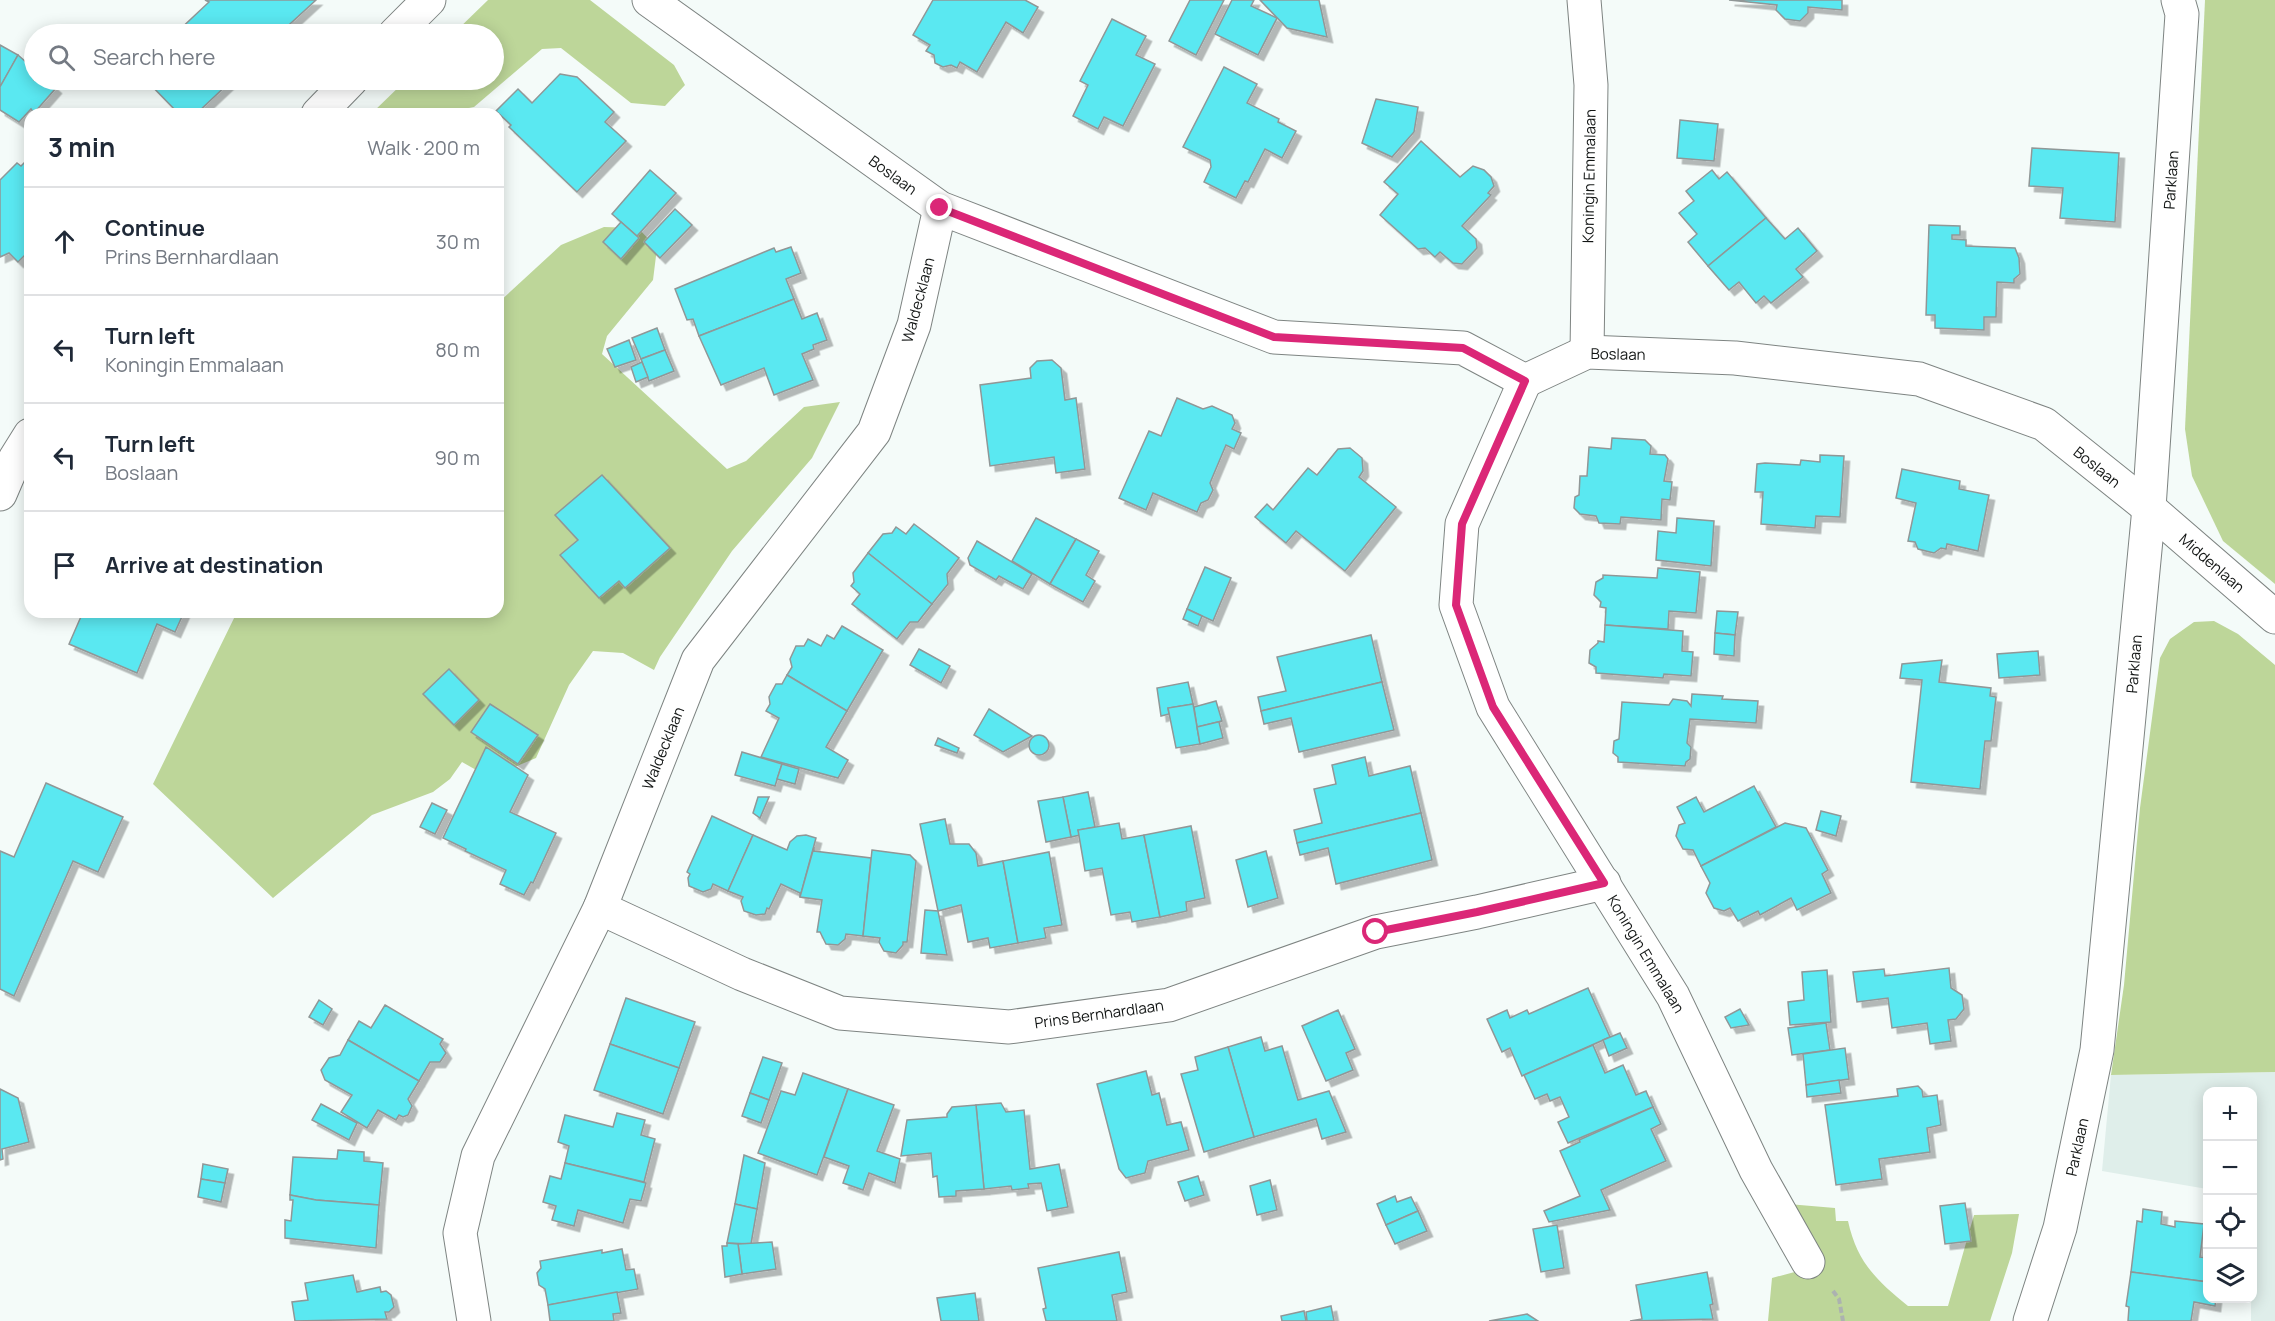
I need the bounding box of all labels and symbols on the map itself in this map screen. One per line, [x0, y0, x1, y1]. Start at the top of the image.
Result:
street label: Koningin Emmalaan [1577, 109, 1601, 243]
street label: Boslaan [865, 150, 921, 200]
street label: Parklaan [2158, 150, 2184, 210]
route end [926, 194, 952, 220]
street label: Waldecklaan [897, 255, 940, 345]
street label: Boslaan [1590, 343, 1646, 365]
street label: Boslaan [2069, 442, 2125, 493]
street label: Middenlaan [2175, 529, 2249, 597]
street label: Parklaan [2121, 634, 2147, 694]
street label: Waldecklaan [637, 703, 689, 793]
street label: Koningin Emmalaan [1602, 891, 1690, 1017]
route start [1362, 918, 1388, 944]
street label: Prins Bernhardlaan [1033, 995, 1165, 1033]
street label: Parklaan [2061, 1116, 2093, 1178]

